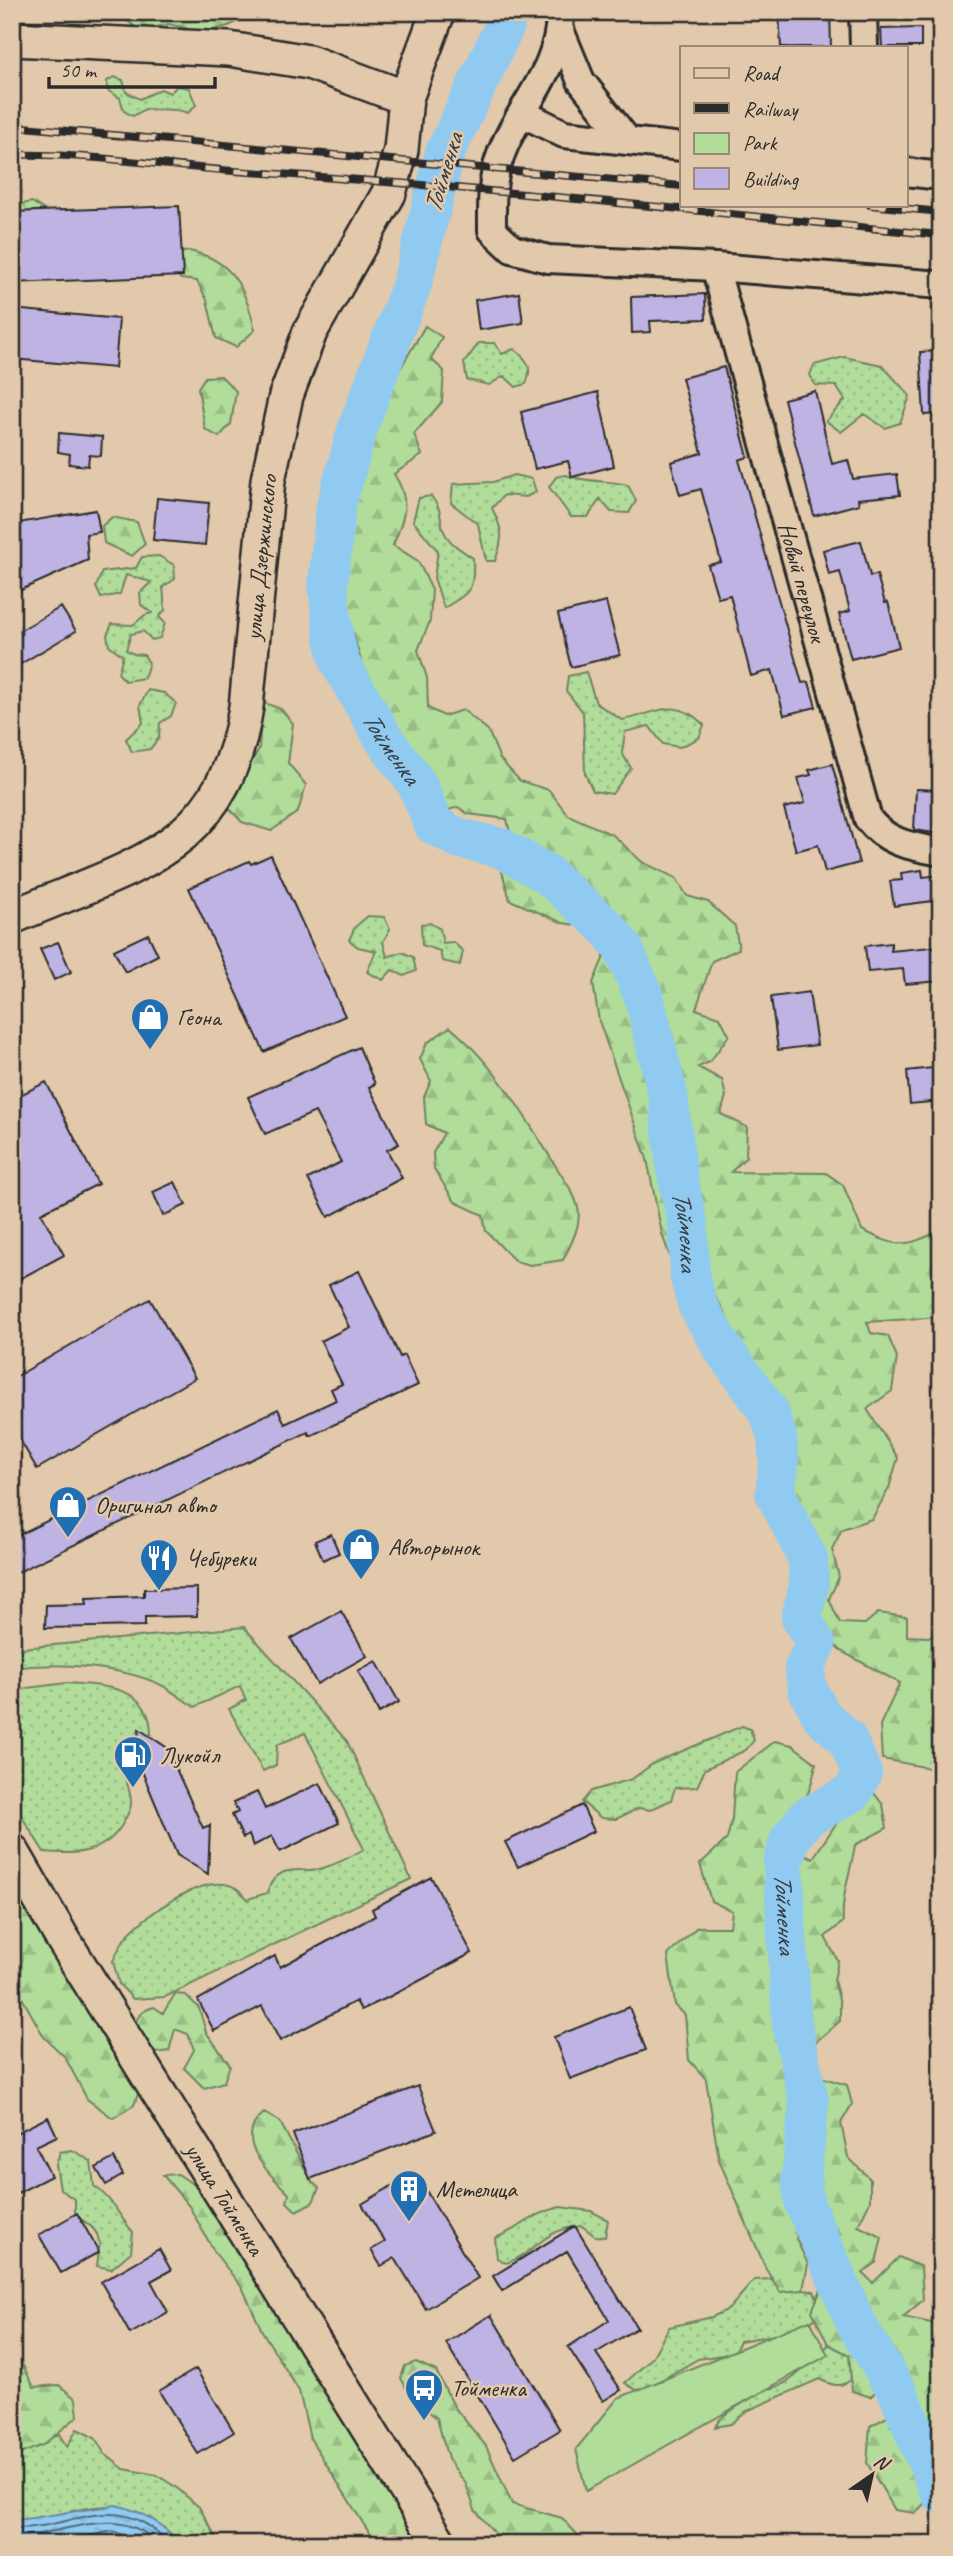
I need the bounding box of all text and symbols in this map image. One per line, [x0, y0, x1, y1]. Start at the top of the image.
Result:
scale bar [49, 46, 215, 90]
legend [680, 46, 908, 206]
text: 50 m [60, 57, 98, 83]
text: Road [743, 60, 782, 86]
text: Railway [743, 96, 799, 122]
water label: Тойменка [415, 127, 471, 217]
text: Park [743, 130, 778, 156]
text: Building [743, 166, 800, 192]
street label: улица Дзержинского [237, 470, 284, 644]
street label: Новый переулок [771, 519, 834, 647]
water label: Тойменка [355, 705, 429, 793]
shop icon: Геона [129, 996, 171, 1051]
place label: Геона [177, 1002, 223, 1032]
water label: Тойменка [664, 1187, 706, 1274]
shop icon: Оригинал авто [47, 1484, 89, 1539]
place label: Оригинал авто [95, 1490, 218, 1520]
shop icon: Авторынок [340, 1526, 382, 1581]
place label: Авторынок [388, 1532, 482, 1562]
restaurant icon: Чебуреки [138, 1537, 180, 1592]
place label: Чебуреки [186, 1543, 258, 1573]
fuel station icon: Лукойл [112, 1734, 154, 1789]
place label: Лукойл [160, 1740, 221, 1770]
water label: Тойменка [767, 1872, 805, 1957]
street label: улица Тойменка [178, 2135, 272, 2262]
building icon: Метелица [388, 2168, 430, 2223]
place label: Метелица [436, 2174, 518, 2204]
bus stop icon: Тойменка [403, 2367, 445, 2422]
place label: Тойменка [451, 2373, 527, 2403]
north arrow [838, 2440, 908, 2510]
text: N [869, 2448, 895, 2477]

